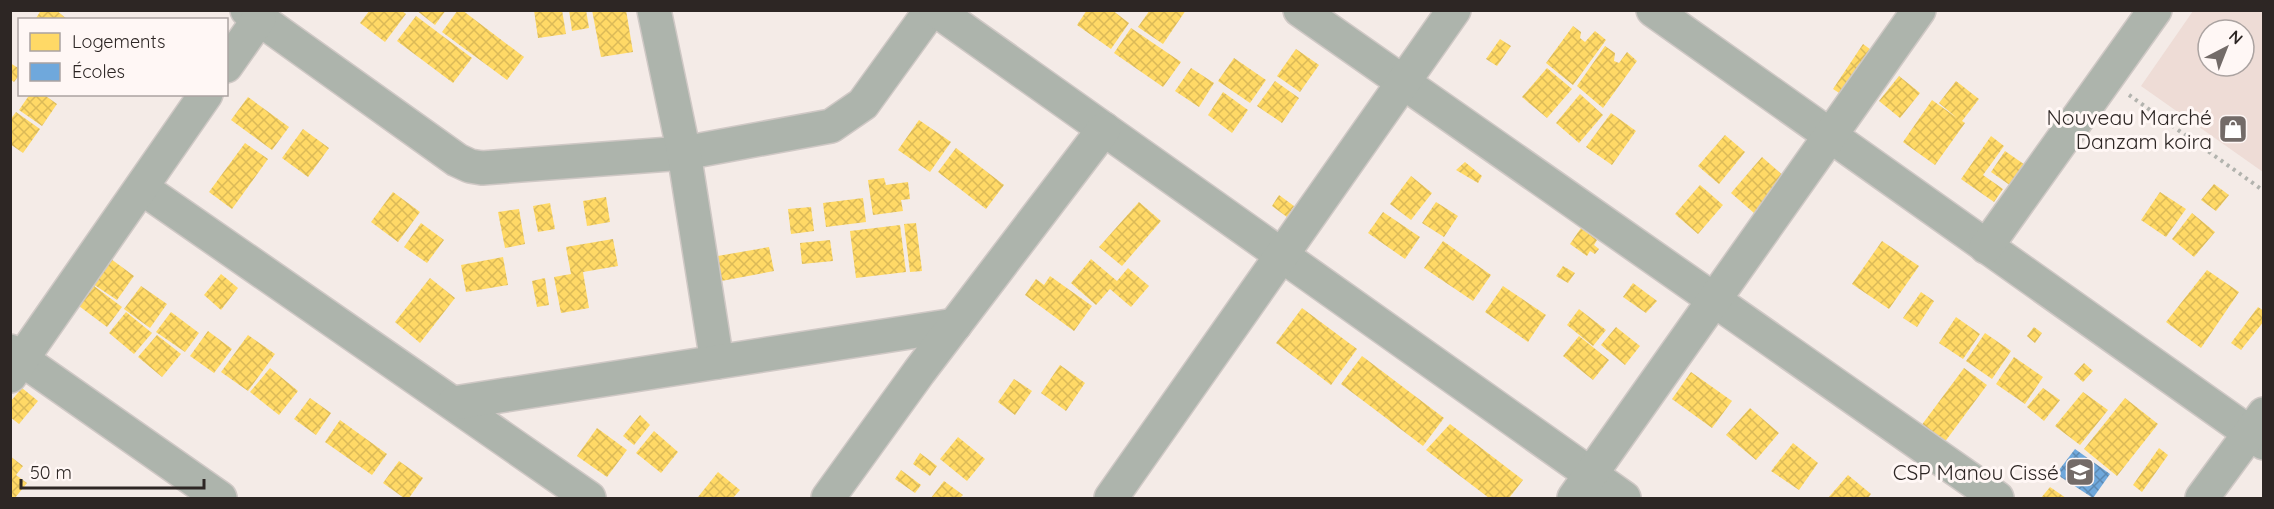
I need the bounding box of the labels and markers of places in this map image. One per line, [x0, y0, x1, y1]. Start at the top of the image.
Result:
place label: Nouveau Marché Danzam koira [2047, 104, 2212, 154]
shop icon: Nouveau Marché Danzam koira [2217, 113, 2249, 145]
school or university icon: CSP Manou Cissé [2064, 456, 2096, 488]
place label: CSP Manou Cissé [1893, 459, 2059, 485]

